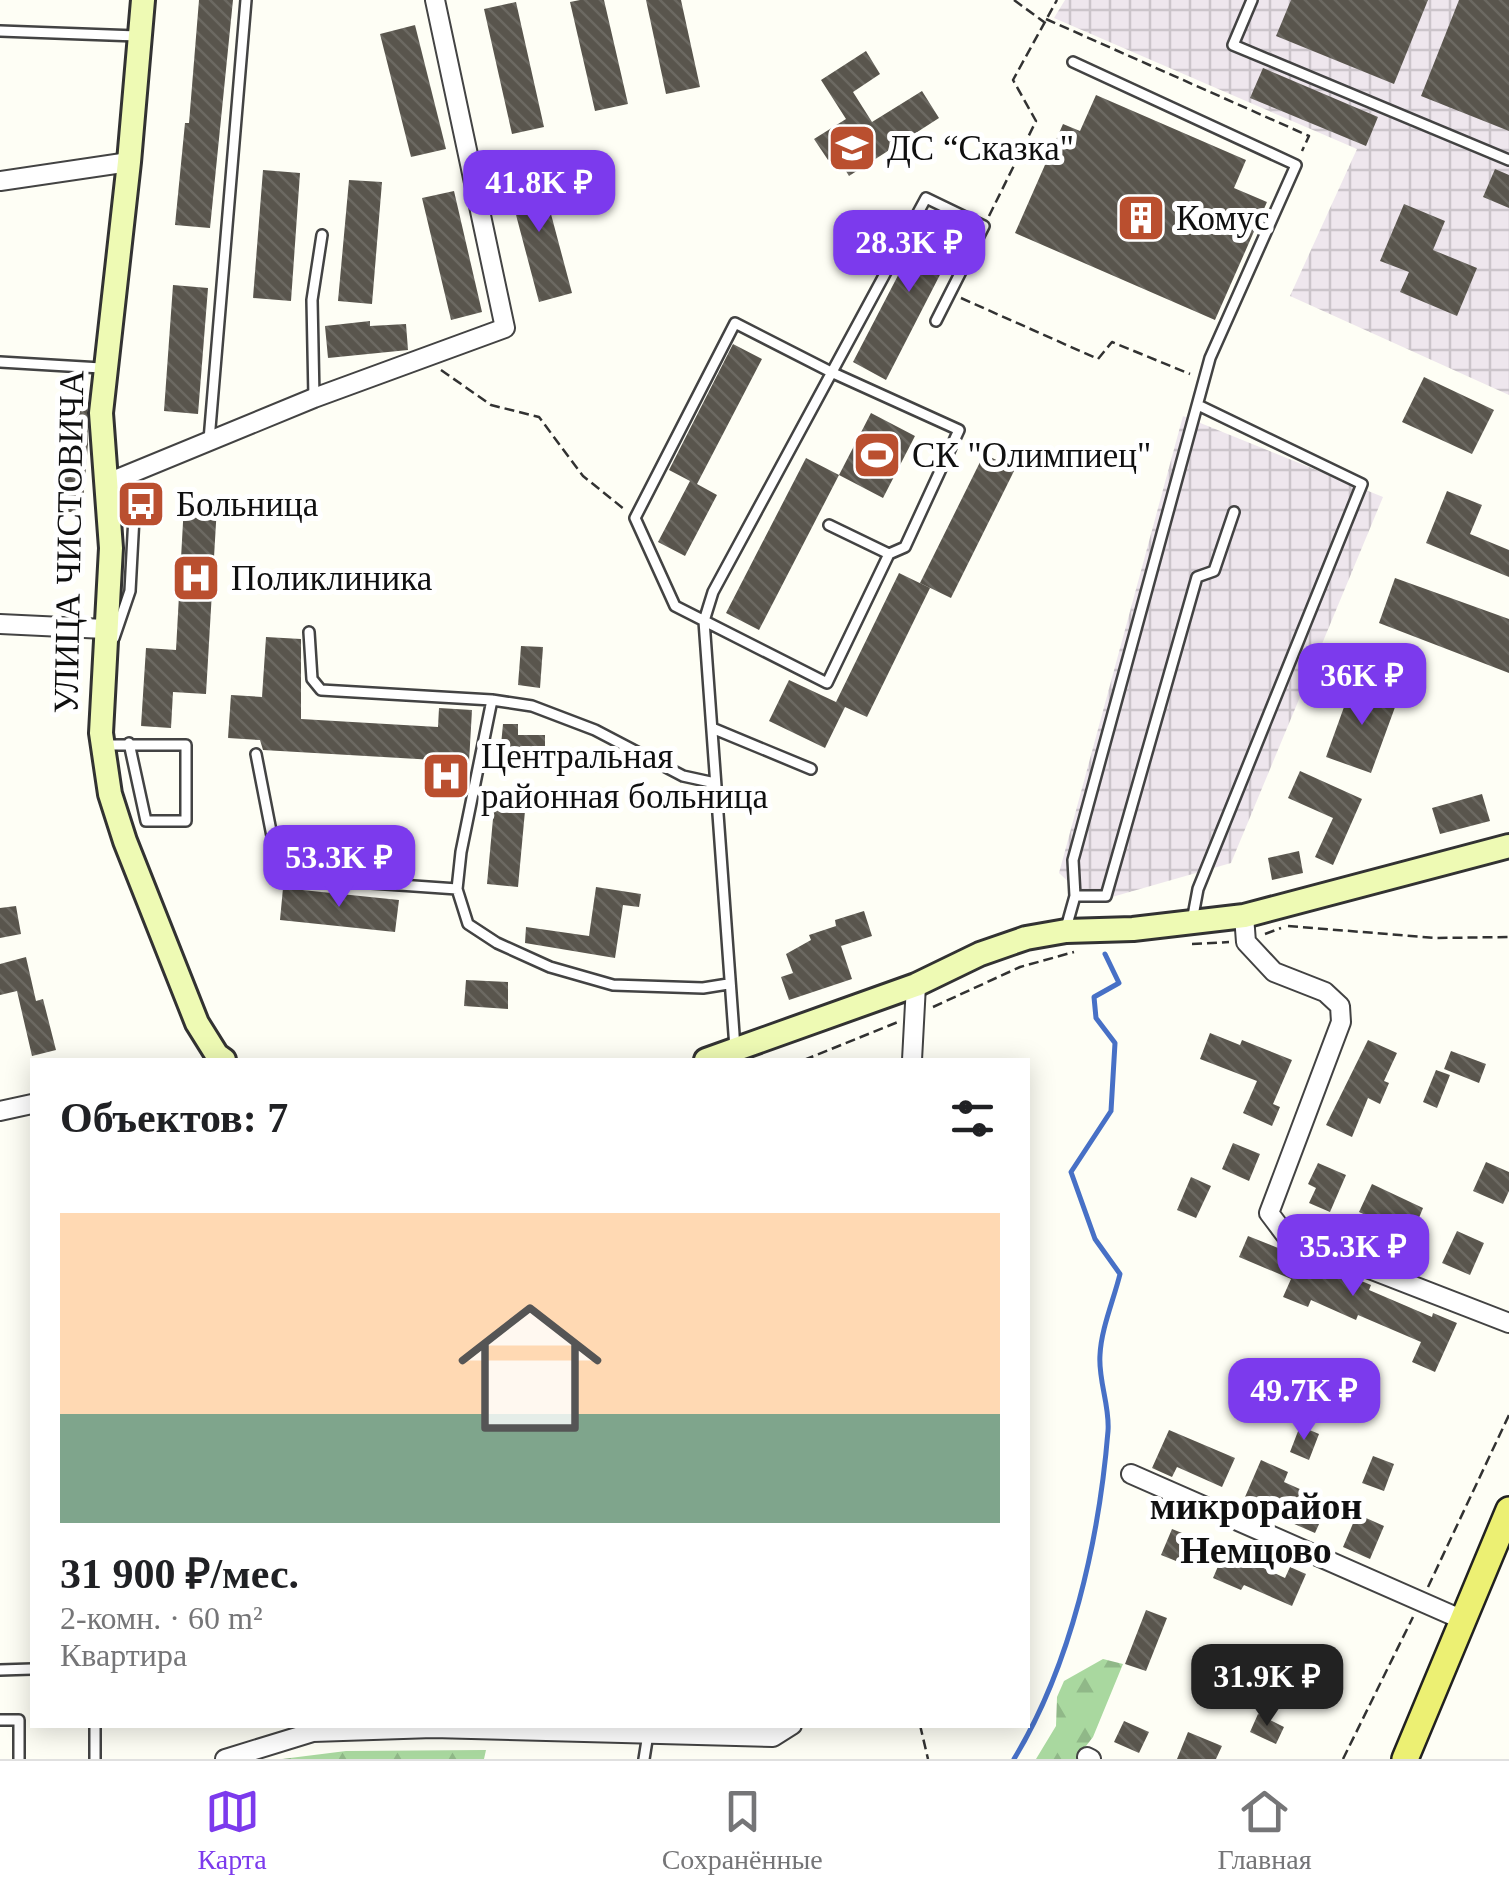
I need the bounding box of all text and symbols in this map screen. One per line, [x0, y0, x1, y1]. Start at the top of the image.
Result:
school or university icon: ДС “Сказка" [826, 122, 878, 174]
place label: ДС “Сказка" [887, 129, 1074, 168]
pin: 41.8K ₽ [447, 150, 631, 235]
text: 41.8K ₽ [485, 164, 593, 200]
building icon: Комус [1115, 192, 1167, 244]
place label: Комус [1176, 199, 1270, 238]
pin: 28.3K ₽ [817, 210, 1001, 295]
text: 28.3K ₽ [855, 224, 963, 260]
street label: УЛИЦА ЧИСТОВИЧА [47, 369, 92, 714]
sports icon: СК "Олимпиец" [851, 429, 903, 481]
place label: СК "Олимпиец" [912, 436, 1151, 475]
bus stop icon: Больница [115, 478, 167, 530]
place label: Больница [176, 485, 319, 524]
hospital icon: Поликлиника [170, 552, 222, 604]
place label: Поликлиника [231, 559, 433, 598]
pin: 36K ₽ [1292, 643, 1432, 728]
text: 36K ₽ [1320, 657, 1404, 693]
place label: Центральная районная больница [481, 737, 769, 816]
hospital icon: Центральная районная больница [420, 750, 472, 802]
pin: 53.3K ₽ [247, 825, 431, 910]
text: 53.3K ₽ [285, 839, 393, 875]
icon: filters [945, 1091, 1000, 1146]
text: Объектов: 7 [60, 1095, 288, 1141]
pin: 35.3K ₽ [1261, 1214, 1445, 1299]
text: 35.3K ₽ [1299, 1228, 1407, 1264]
icon: home [440, 1278, 620, 1458]
pin: 49.7K ₽ [1212, 1358, 1396, 1443]
text: 49.7K ₽ [1250, 1372, 1358, 1408]
district label: микрорайон Немцово [1150, 1485, 1362, 1571]
text: 31 900 ₽/мес. [60, 1551, 299, 1597]
text: 2-комн. · 60 m² [60, 1600, 262, 1636]
text: Квартира [60, 1637, 187, 1673]
pin: 31.9K ₽ [1175, 1644, 1359, 1729]
text: 31.9K ₽ [1213, 1658, 1321, 1694]
tab: Карта [197, 1784, 267, 1876]
tab: Сохранённые [662, 1784, 823, 1876]
tab: Главная [1218, 1784, 1312, 1876]

